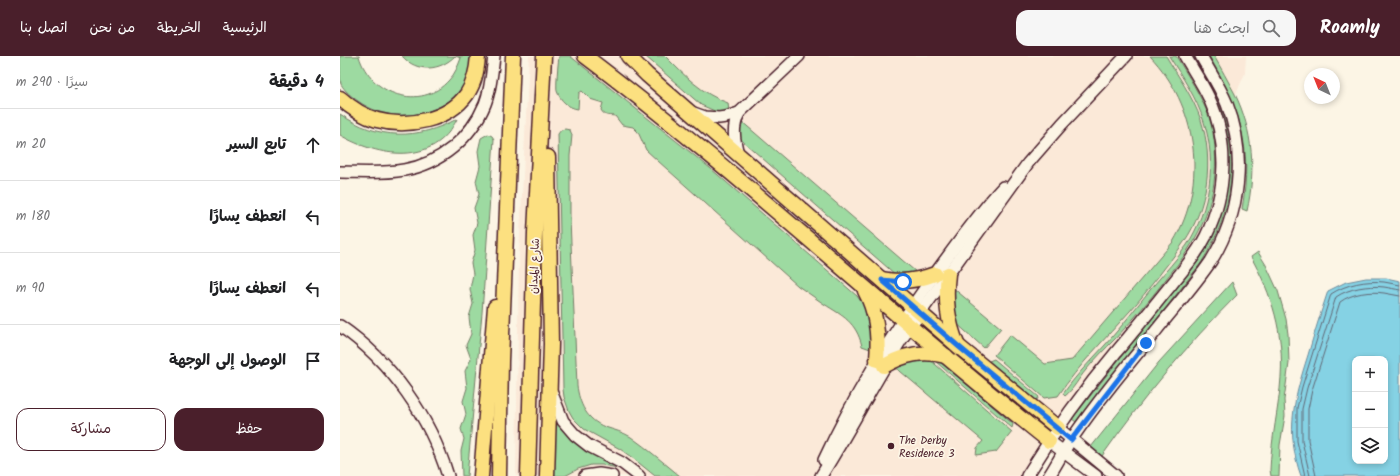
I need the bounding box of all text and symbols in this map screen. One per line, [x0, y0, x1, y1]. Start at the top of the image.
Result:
search box [1016, 10, 1296, 46]
text: Roamly [1320, 13, 1380, 43]
text: اتصل بنا [20, 17, 68, 39]
text: من نحن [90, 17, 135, 39]
text: الخريطة [157, 17, 201, 39]
text: الرئيسية [223, 17, 267, 39]
text: ابحث هنا [1194, 17, 1250, 41]
icon: search [1260, 17, 1282, 39]
north arrow [1304, 68, 1340, 104]
text: 4 دقيقة [269, 69, 324, 96]
text: سيرًا · 290 m [16, 72, 88, 93]
text: تابع السير [227, 133, 286, 157]
text: 20 m [16, 134, 46, 155]
icon: ahead [302, 134, 324, 156]
text: انعطف يسارًا [209, 205, 286, 229]
text: 180 m [16, 206, 50, 227]
icon: left [302, 206, 324, 228]
street label: شارع الميدان [525, 238, 545, 294]
route start [894, 273, 912, 291]
text: انعطف يسارًا [209, 277, 286, 301]
text: 90 m [16, 278, 44, 299]
icon: left [302, 278, 324, 300]
route end [1137, 334, 1155, 352]
text: الوصول إلى الوجهة [169, 349, 286, 373]
icon: arrive [302, 350, 324, 372]
map controls [1352, 356, 1388, 464]
button: + [1352, 356, 1388, 392]
button: − [1352, 392, 1388, 428]
button: مشاركة [16, 408, 166, 451]
button: حفظ [174, 408, 324, 451]
button: layers [1352, 428, 1388, 464]
place label: The Derby Residence 3 [899, 432, 955, 463]
marker: The Derby Residence 3 [886, 441, 896, 451]

